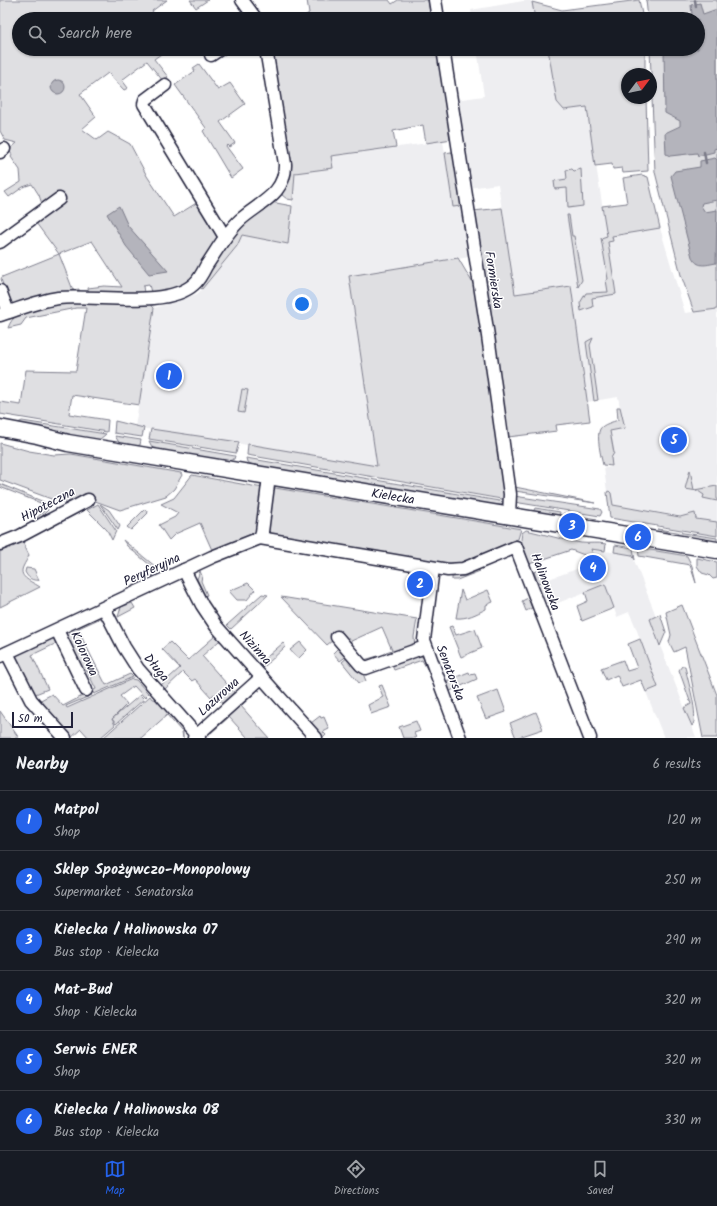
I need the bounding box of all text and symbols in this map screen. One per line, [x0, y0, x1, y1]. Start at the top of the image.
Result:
search box [12, 12, 705, 56]
text: Search here [58, 22, 132, 46]
icon: search [26, 23, 48, 45]
north arrow [621, 68, 657, 104]
street label: Formierska [478, 250, 508, 310]
your location [292, 294, 312, 314]
pin: 1 [156, 361, 182, 391]
pin: 5 [661, 425, 687, 455]
street label: Hipoteczna [17, 482, 79, 528]
street label: Kielecka [370, 483, 416, 510]
pin: 3 [559, 511, 585, 541]
pin: 6 [625, 522, 651, 552]
street label: Peryferyjna [120, 548, 184, 592]
street label: Halinowska [524, 550, 566, 614]
pin: 4 [580, 553, 606, 583]
pin: 2 [407, 569, 433, 599]
street label: Nizinna [234, 626, 276, 670]
street label: Kolorowa [64, 628, 104, 680]
street label: Senatorska [430, 642, 470, 704]
street label: Długa [138, 649, 174, 687]
street label: Lazurowa [193, 672, 245, 722]
scale bar [12, 710, 73, 729]
text: 50 m [18, 710, 43, 728]
text: Nearby [16, 751, 68, 778]
text: 6 results [653, 754, 701, 775]
text: Matpol [54, 798, 99, 822]
text: 1 [27, 810, 31, 831]
text: 120 m [667, 810, 701, 831]
text: Shop [54, 822, 80, 843]
text: Sklep Spożywczo-Monopolowy [54, 858, 250, 882]
text: 2 [25, 870, 33, 891]
text: 250 m [664, 870, 701, 891]
text: Supermarket · Senatorska [54, 882, 194, 903]
text: Kielecka / Halinowska 07 [54, 918, 217, 942]
text: 3 [25, 930, 33, 951]
text: 290 m [665, 930, 701, 951]
text: Bus stop · Kielecka [54, 942, 159, 963]
text: Mat-Bud [54, 978, 112, 1002]
text: 4 [25, 990, 33, 1011]
text: 320 m [664, 990, 701, 1011]
text: Shop · Kielecka [54, 1002, 137, 1023]
text: Serwis ENER [54, 1038, 137, 1062]
text: 5 [26, 1050, 32, 1071]
text: 320 m [664, 1050, 701, 1071]
text: Shop [54, 1062, 80, 1083]
text: Kielecka / Halinowska 08 [54, 1098, 219, 1122]
text: 6 [25, 1110, 33, 1131]
text: 330 m [664, 1110, 701, 1131]
text: Bus stop · Kielecka [54, 1122, 159, 1143]
tab: Map [104, 1158, 126, 1200]
tab: Directions [334, 1158, 379, 1200]
tab: Saved [587, 1158, 613, 1200]

